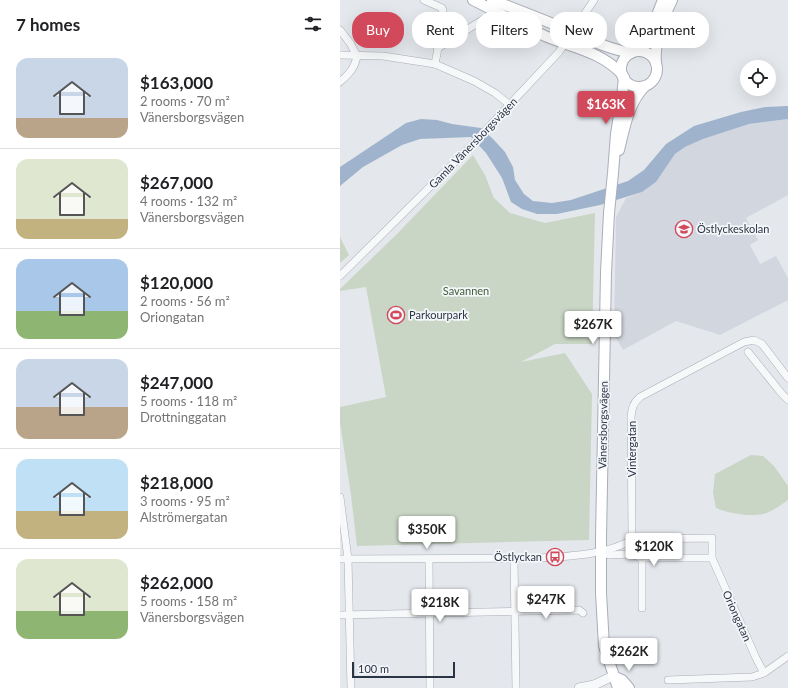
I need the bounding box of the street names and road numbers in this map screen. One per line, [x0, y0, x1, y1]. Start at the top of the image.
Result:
street label: Gamla Vänersborgsvägen [426, 95, 519, 191]
street label: Vänersborgsvägen [595, 381, 610, 469]
street label: Vintergatan [625, 421, 638, 477]
street label: Oriongatan [720, 588, 754, 643]

